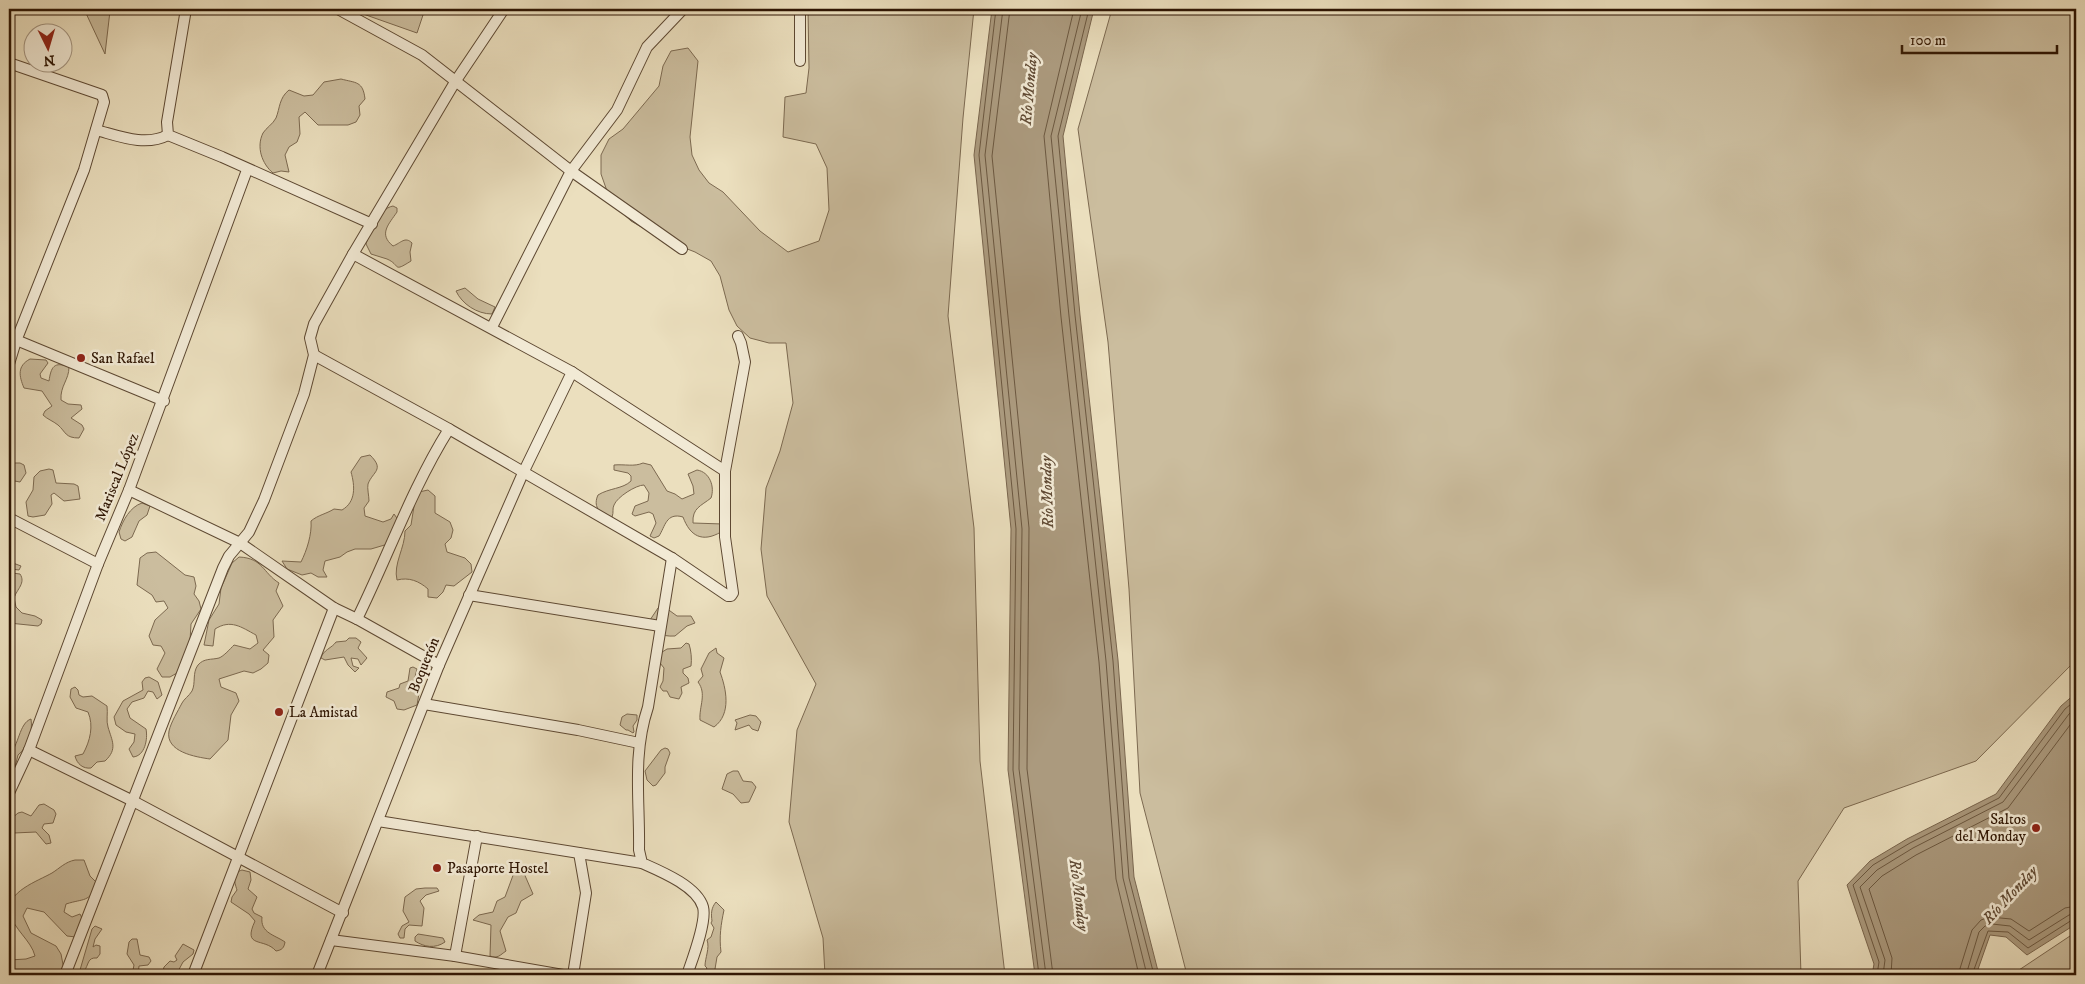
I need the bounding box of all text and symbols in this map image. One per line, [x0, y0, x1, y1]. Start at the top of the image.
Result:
north arrow [22, 22, 72, 72]
scale bar [1902, 22, 2058, 54]
text: 100 m [1910, 31, 1946, 50]
text: N [42, 50, 56, 69]
water label: Río Monday [1016, 50, 1042, 127]
place label: San Rafael [91, 349, 155, 368]
marker: San Rafael [75, 352, 87, 364]
street label: Mariscal López [91, 430, 143, 524]
water label: Río Monday [1036, 454, 1058, 530]
street label: Boquerón [404, 634, 444, 696]
place label: La Amistad [289, 703, 358, 722]
marker: La Amistad [273, 706, 285, 718]
place label: Saltos del Monday [1955, 810, 2027, 846]
marker: Saltos del Monday [2030, 822, 2042, 834]
water label: Río Monday [1065, 857, 1094, 934]
place label: Pasaporte Hostel [447, 859, 549, 878]
water label: Río Monday [1977, 860, 2043, 929]
marker: Pasaporte Hostel [431, 862, 443, 874]

